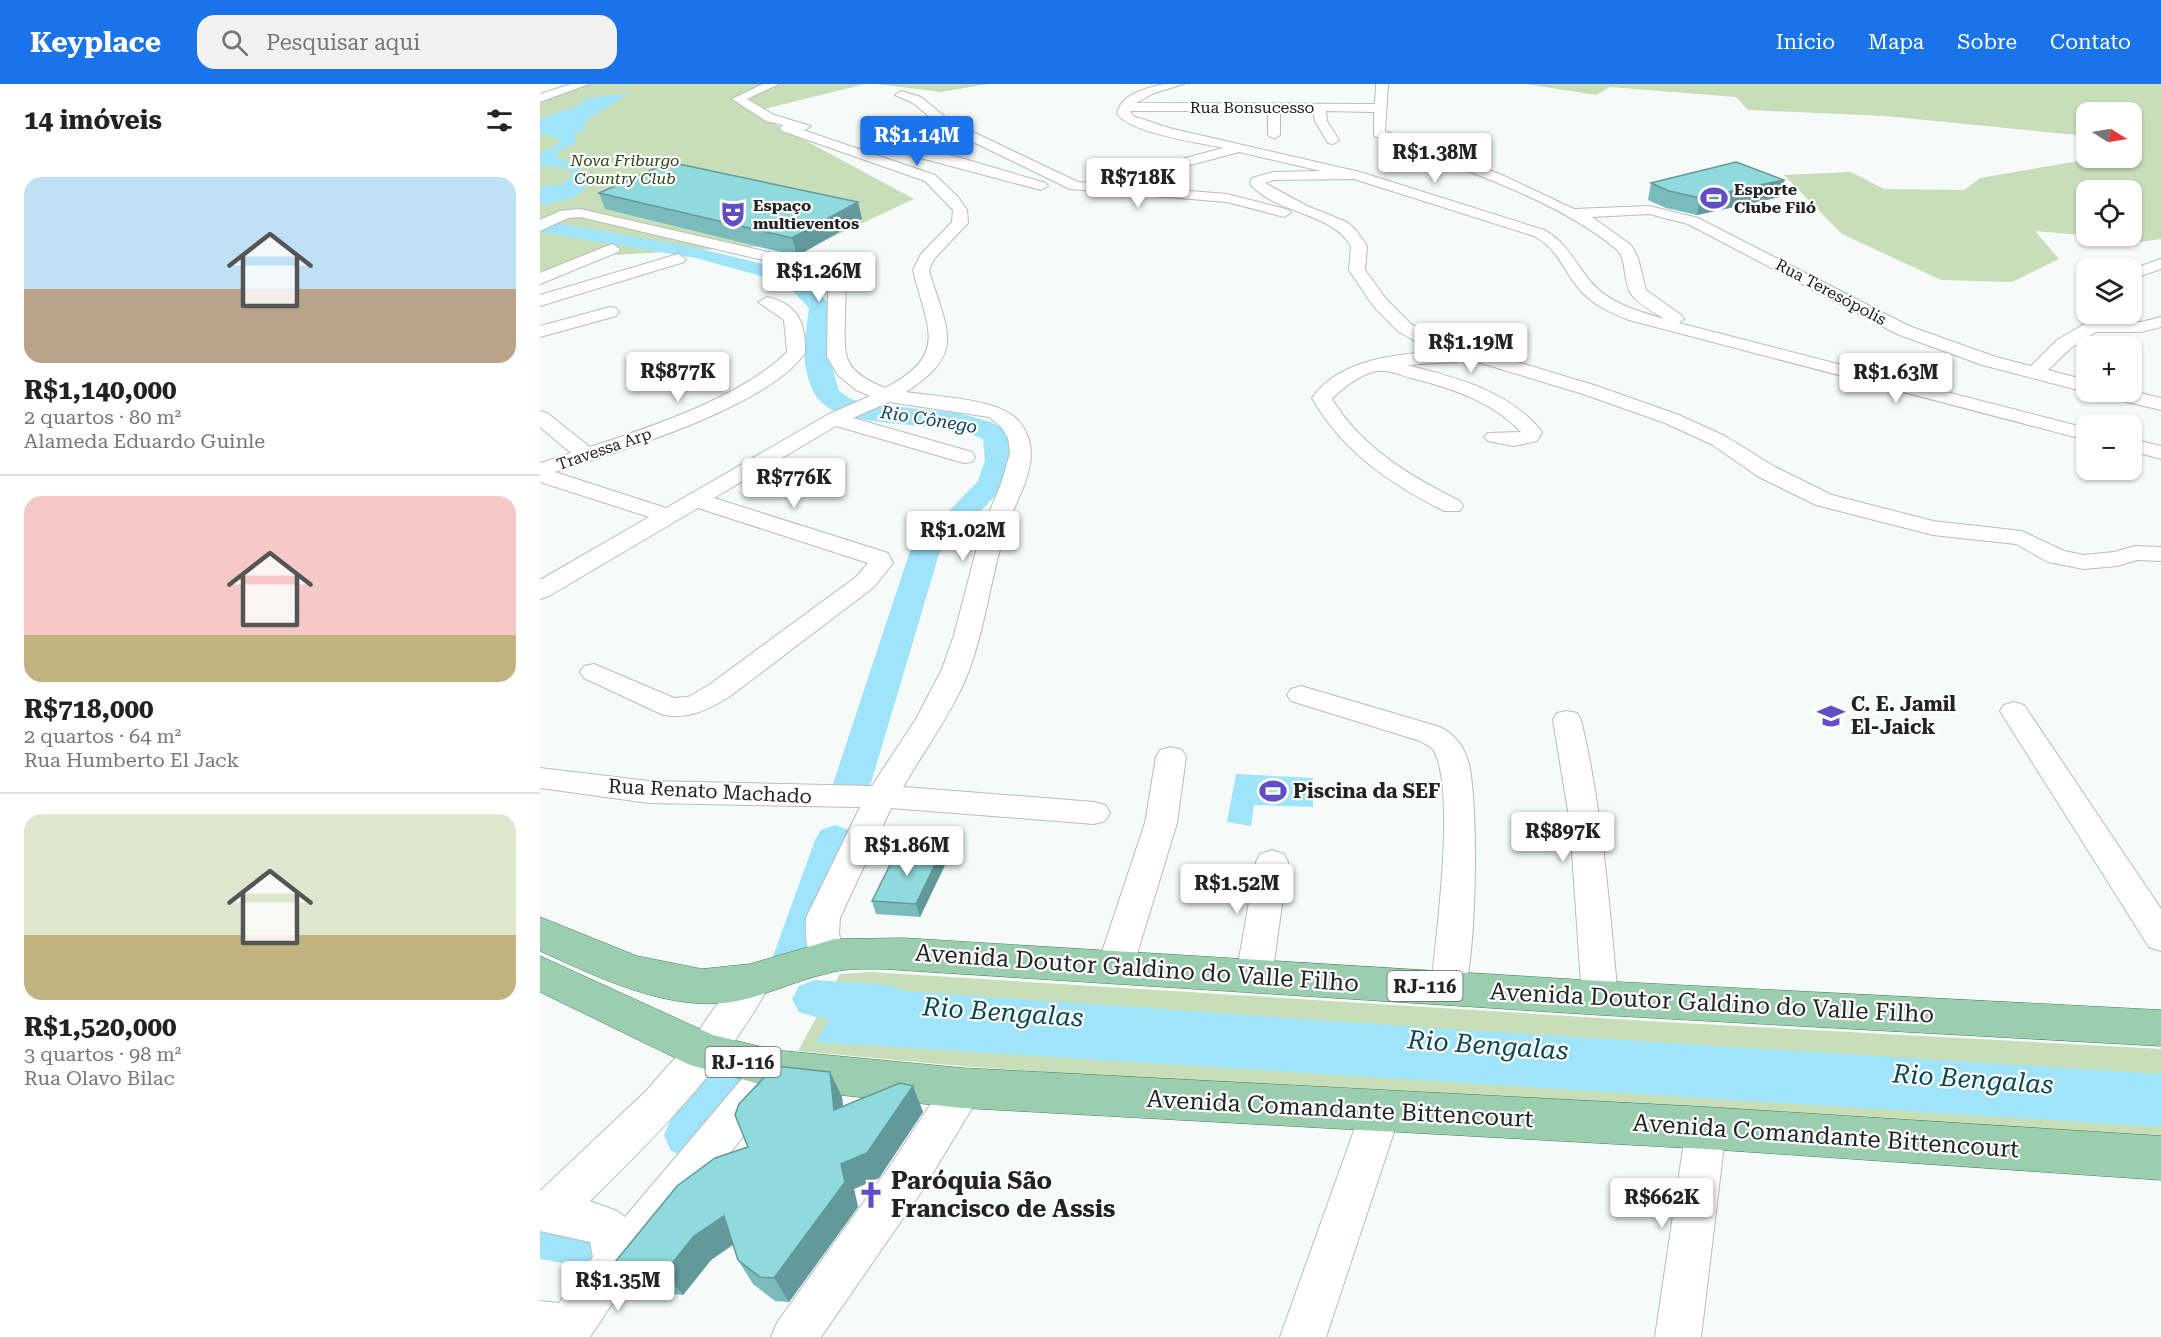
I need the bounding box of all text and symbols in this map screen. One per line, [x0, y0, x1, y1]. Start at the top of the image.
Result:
search box [197, 15, 617, 69]
text: Keyplace [30, 26, 161, 59]
icon: search [218, 26, 251, 59]
text: Pesquisar aqui [266, 30, 420, 55]
text: Início [1776, 30, 1835, 54]
text: Mapa [1868, 30, 1924, 54]
text: Sobre [1957, 30, 2017, 54]
text: Contato [2050, 30, 2131, 54]
street label: Rua Bonsucesso [1190, 98, 1314, 117]
north arrow [2076, 102, 2142, 168]
map controls [2076, 102, 2142, 480]
icon: filters [483, 104, 516, 137]
text: 14 imóveis [24, 105, 162, 135]
pin: R$1.14M [862, 116, 972, 167]
text: R$1.14M [874, 123, 960, 147]
pin: R$1.38M [1380, 133, 1490, 184]
text: R$1.38M [1392, 140, 1478, 164]
park label: Nova Friburgo Country Club [570, 151, 679, 188]
pin: R$718K [1089, 158, 1187, 209]
text: R$718K [1100, 165, 1176, 189]
place label: Esporte Clube Filó [1734, 180, 1816, 217]
button: locate [2076, 180, 2142, 246]
sports icon: Esporte Clube Filó [1699, 183, 1729, 213]
place label: Espaço multieventos [753, 196, 859, 233]
theatre icon: Espaço multieventos [718, 199, 748, 229]
icon: home [216, 216, 324, 324]
pin: R$1.26M [764, 252, 874, 303]
street label: Rua Teresópolis [1772, 255, 1890, 329]
button: layers [2076, 258, 2142, 324]
text: R$1.26M [776, 259, 862, 283]
pin: R$1.19M [1416, 323, 1526, 374]
text: R$1.19M [1428, 330, 1514, 354]
button: + [2076, 336, 2142, 402]
pin: R$877K [629, 352, 727, 403]
pin: R$1.63M [1841, 353, 1951, 404]
text: R$877K [640, 359, 716, 383]
text: R$1.63M [1853, 360, 1939, 384]
text: R$1,140,000 [24, 375, 177, 405]
water label: Rio Cônego [878, 401, 979, 437]
text: 2 quartos · 80 m² [24, 405, 181, 429]
button: − [2076, 414, 2142, 480]
street label: Travessa Arp [554, 424, 654, 474]
text: Alameda Eduardo Guinle [24, 429, 265, 453]
pin: R$776K [745, 458, 843, 509]
text: R$776K [756, 465, 832, 489]
pin: R$1.02M [908, 511, 1018, 562]
text: R$1.02M [920, 518, 1006, 542]
icon: home [216, 535, 324, 643]
place label: C. E. Jamil El-Jaick [1851, 692, 1956, 739]
text: R$718,000 [24, 694, 154, 724]
school or university icon: C. E. Jamil El-Jaick [1816, 701, 1846, 731]
text: 2 quartos · 64 m² [24, 724, 181, 748]
text: Rua Humberto El Jack [24, 748, 239, 772]
street label: Rua Renato Machado [608, 774, 812, 808]
sports icon: Piscina da SEF [1258, 776, 1288, 806]
place label: Piscina da SEF [1293, 779, 1440, 803]
pin: R$897K [1514, 812, 1612, 863]
text: R$897K [1525, 819, 1601, 843]
pin: R$1.86M [852, 826, 962, 877]
text: R$1.86M [864, 833, 950, 857]
icon: home [216, 853, 324, 961]
pin: R$1.52M [1182, 864, 1292, 915]
text: R$1.52M [1194, 871, 1280, 895]
street label: Avenida Doutor Galdino do Valle Filho [914, 939, 1360, 997]
road number: RJ-116 [1388, 971, 1462, 1001]
street label: Avenida Doutor Galdino do Valle Filho [1489, 977, 1935, 1029]
water label: Rio Bengalas [921, 991, 1084, 1033]
text: R$1,520,000 [24, 1012, 177, 1042]
water label: Rio Bengalas [1406, 1024, 1569, 1066]
text: 3 quartos · 98 m² [24, 1042, 181, 1066]
road number: RJ-116 [706, 1047, 780, 1077]
water label: Rio Bengalas [1891, 1058, 2054, 1100]
text: Rua Olavo Bilac [24, 1066, 175, 1090]
street label: Avenida Comandante Bittencourt [1146, 1085, 1534, 1133]
street label: Avenida Comandante Bittencourt [1632, 1109, 2020, 1163]
place label: Paróquia São Francisco de Assis [891, 1167, 1115, 1223]
pin: R$662K [1613, 1178, 1711, 1229]
church icon: Paróquia São Francisco de Assis [856, 1180, 886, 1210]
text: R$662K [1624, 1185, 1700, 1209]
pin: R$1.35M [563, 1261, 673, 1312]
text: R$1.35M [575, 1268, 661, 1292]

